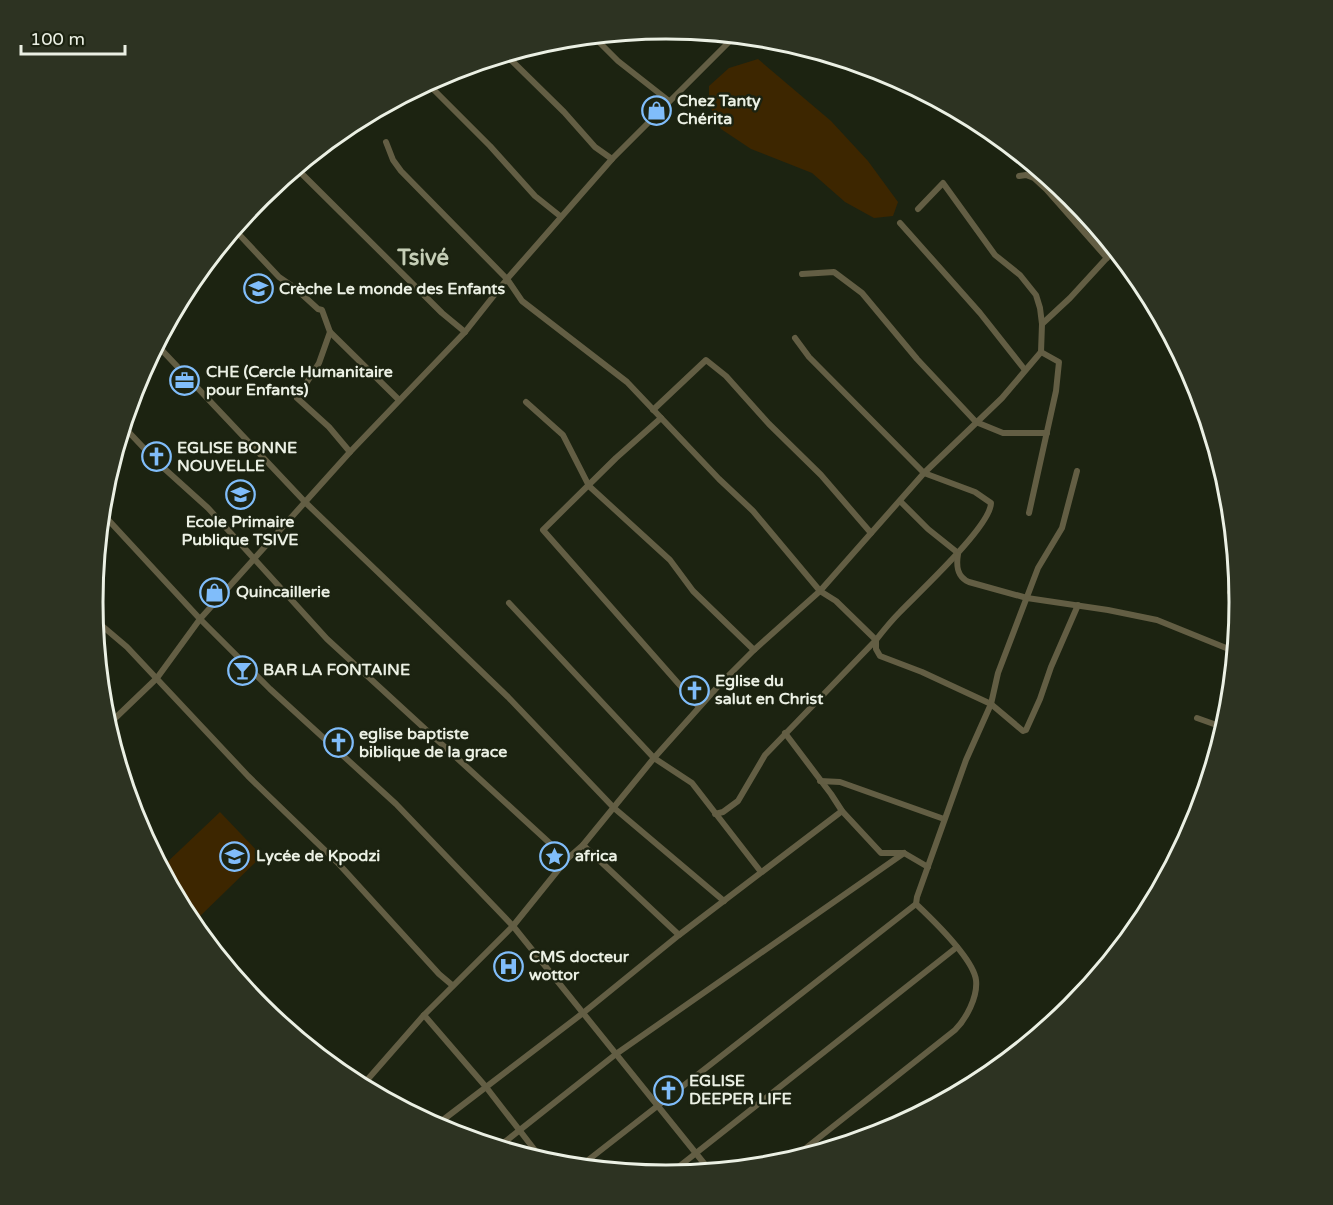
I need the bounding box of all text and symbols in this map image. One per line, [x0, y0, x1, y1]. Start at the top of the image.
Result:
scale bar [21, 18, 124, 56]
text: 100 m [30, 28, 85, 50]
place label: Chez Tanty Chérita [677, 91, 761, 129]
shop icon: Chez Tanty Chérita [640, 94, 672, 126]
district label: Tsivé [396, 245, 449, 271]
school or university icon: Crèche Le monde des Enfants [242, 273, 274, 305]
place label: Crèche Le monde des Enfants [279, 279, 505, 299]
place label: CHE (Cercle Humanitaire pour Enfants) [206, 362, 393, 400]
office icon: CHE (Cercle Humanitaire pour Enfants) [169, 365, 201, 397]
place label: EGLISE BONNE NOUVELLE [177, 438, 297, 476]
church icon: EGLISE BONNE NOUVELLE [140, 441, 172, 473]
school or university icon: Ecole Primaire Publique TSIVE [224, 478, 256, 510]
place label: Ecole Primaire Publique TSIVE [182, 512, 298, 550]
shop icon: Quincaillerie [199, 576, 231, 608]
place label: Quincaillerie [236, 582, 330, 602]
bar icon: BAR LA FONTAINE [226, 654, 258, 686]
place label: BAR LA FONTAINE [263, 660, 410, 680]
place label: Eglise du salut en Christ [715, 671, 824, 709]
church icon: Eglise du salut en Christ [678, 674, 710, 706]
place label: eglise baptiste biblique de la grace [359, 724, 507, 762]
church icon: eglise baptiste biblique de la grace [322, 727, 354, 759]
school or university icon: Lycée de Kpodzi [219, 840, 251, 872]
place icon: africa [538, 840, 570, 872]
place label: Lycée de Kpodzi [256, 846, 380, 866]
place label: africa [575, 846, 618, 866]
place label: CMS docteur wottor [529, 947, 630, 985]
hospital icon: CMS docteur wottor [492, 950, 524, 982]
place label: EGLISE DEEPER LIFE [689, 1071, 792, 1109]
church icon: EGLISE DEEPER LIFE [652, 1074, 684, 1106]

